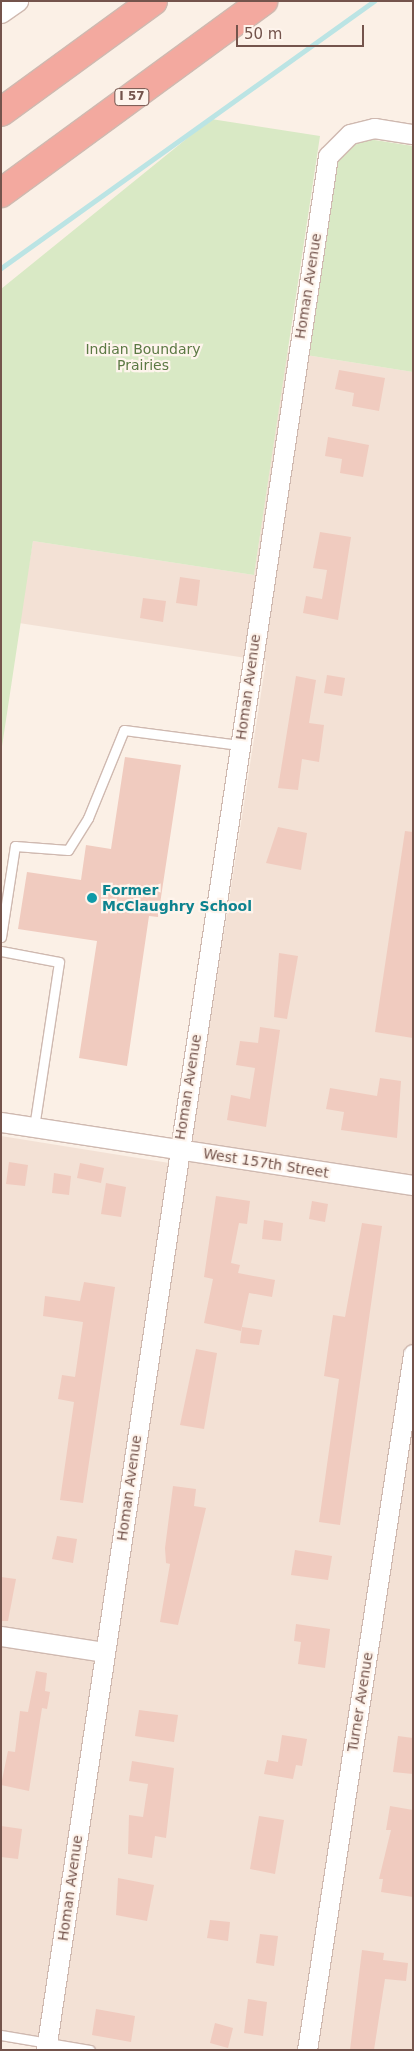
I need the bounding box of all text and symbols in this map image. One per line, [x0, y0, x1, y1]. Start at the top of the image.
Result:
scale bar [239, 15, 366, 47]
text: 50 m [244, 25, 282, 43]
road number: I 57 [113, 88, 151, 106]
street label: Homan Avenue [291, 232, 325, 340]
park label: Indian Boundary Prairies [85, 341, 201, 374]
street label: Homan Avenue [232, 633, 264, 741]
place label: Former McClaughry School [102, 882, 252, 914]
marker: Former McClaughry School [86, 892, 98, 904]
street label: Homan Avenue [171, 1033, 205, 1141]
street label: West 157th Street [202, 1145, 330, 1181]
street label: Homan Avenue [113, 1434, 145, 1542]
street label: Turner Avenue [344, 1651, 376, 1753]
street label: Homan Avenue [54, 1834, 86, 1942]

